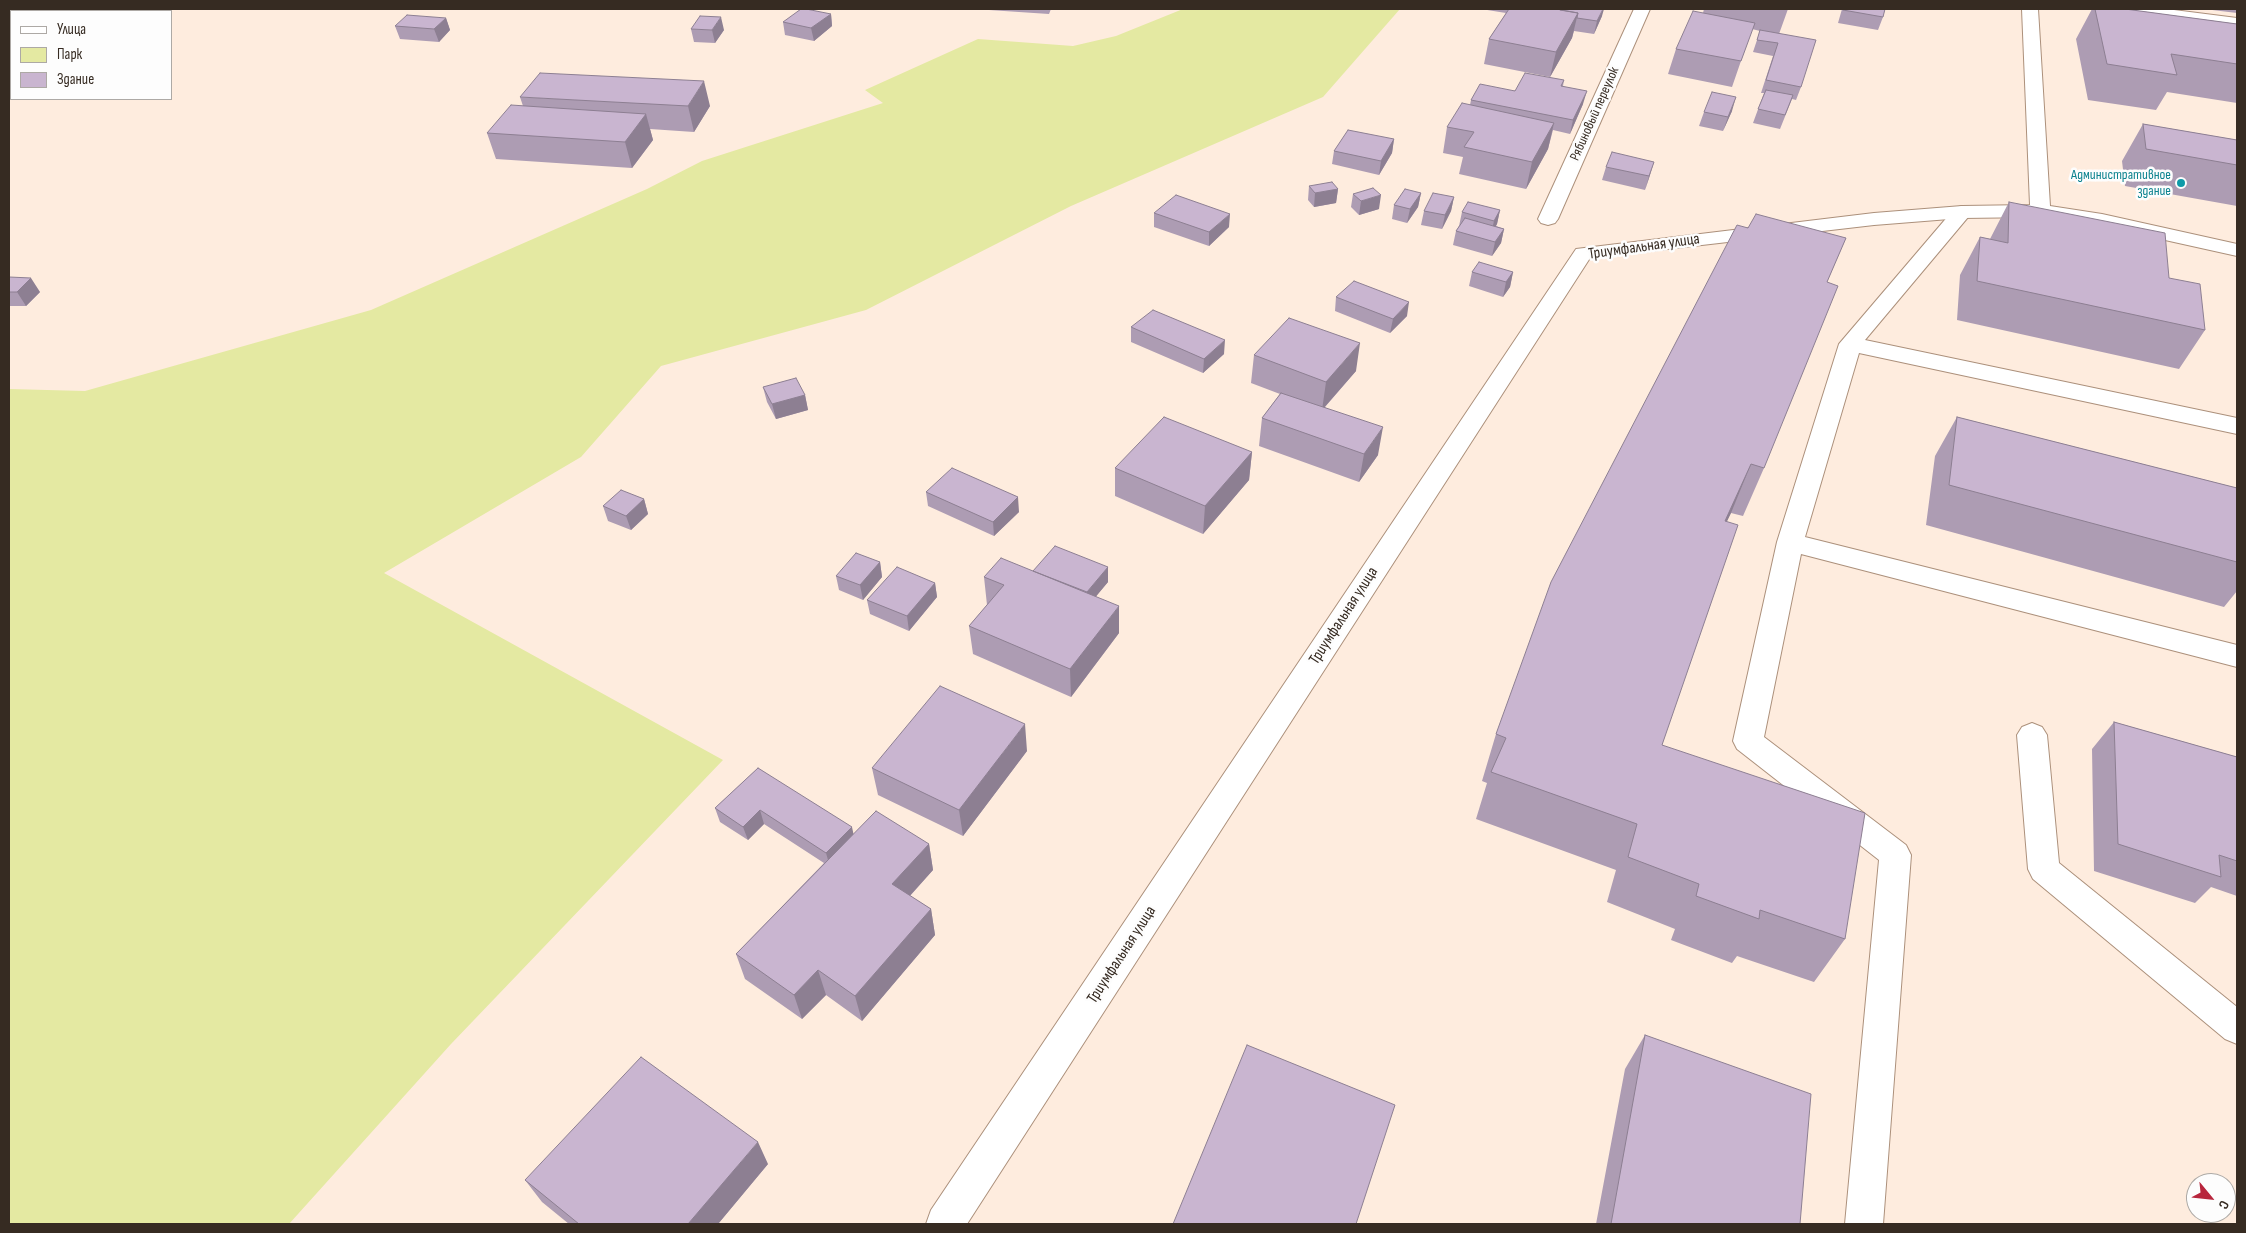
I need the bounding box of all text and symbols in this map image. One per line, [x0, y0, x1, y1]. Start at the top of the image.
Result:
legend [10, 10, 172, 100]
text: Улица [57, 20, 86, 39]
text: Парк [57, 45, 82, 64]
street label: Рябиновый переулок [1567, 64, 1623, 164]
text: Здание [57, 70, 94, 89]
place label: Административное здание [2071, 167, 2171, 200]
marker: Административное здание [2175, 177, 2187, 189]
street label: Триумфальная улица [1587, 230, 1701, 264]
street label: Триумфальная улица [1305, 564, 1383, 668]
street label: Триумфальная улица [1083, 903, 1161, 1007]
north arrow [2186, 1173, 2236, 1223]
text: С [2215, 1198, 2233, 1212]

